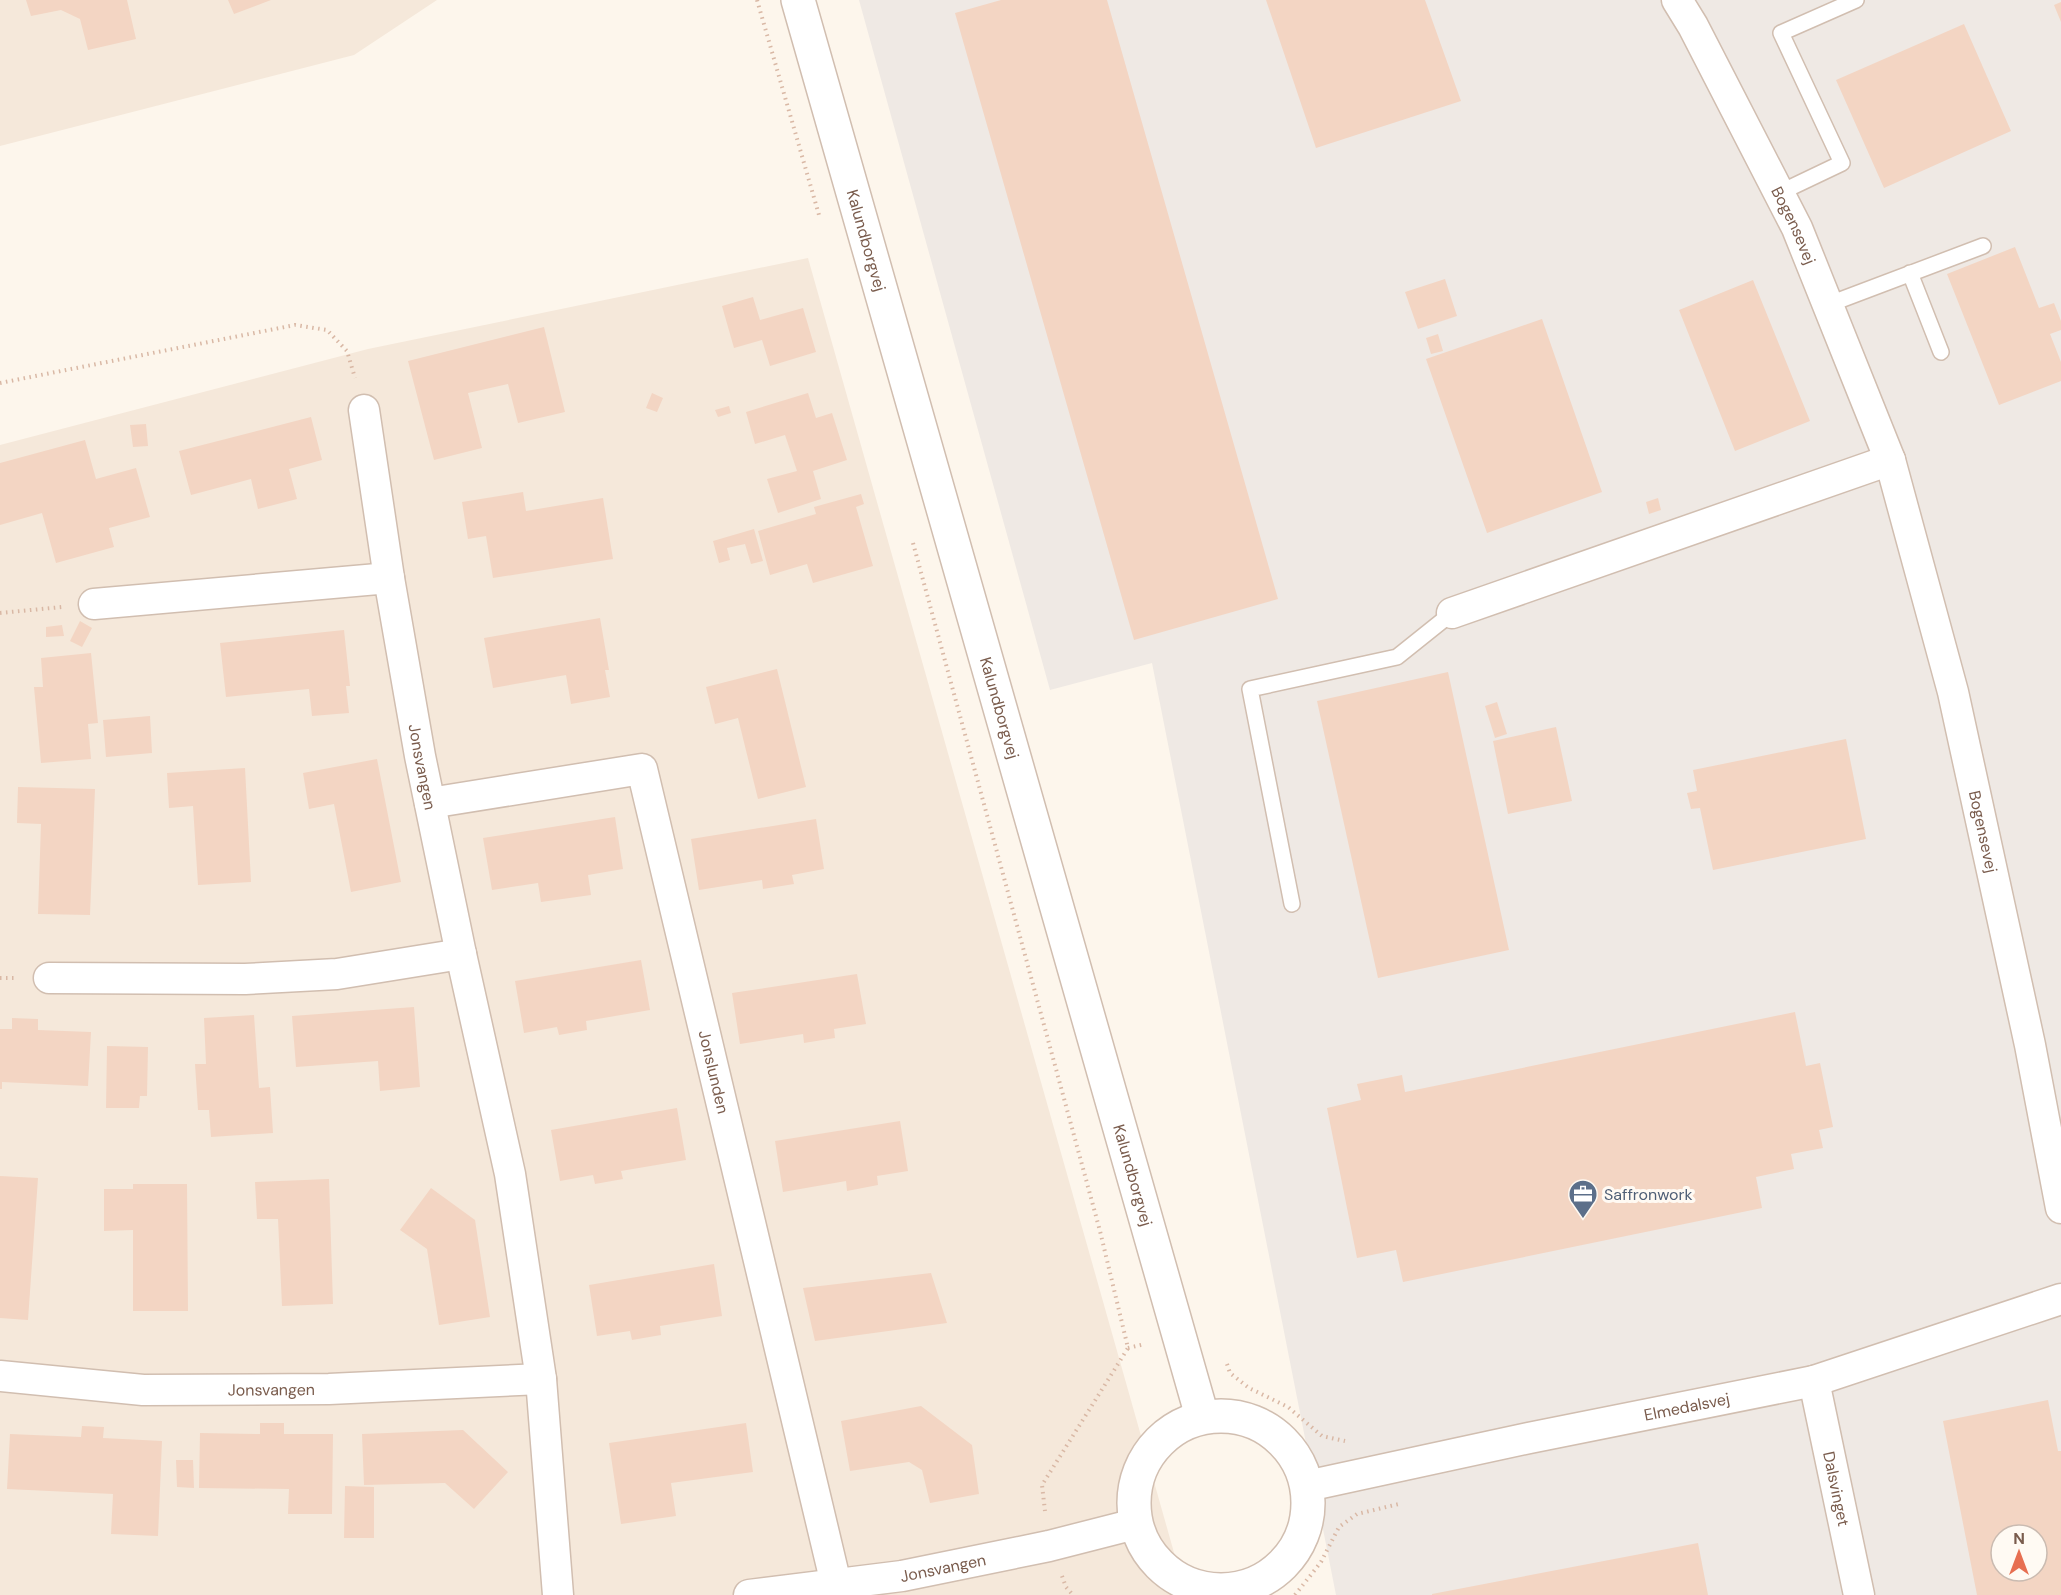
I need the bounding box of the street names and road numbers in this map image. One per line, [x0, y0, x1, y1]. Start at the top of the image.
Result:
street label: Bogensevej [1766, 183, 1820, 267]
street label: Kalundborgvej [842, 187, 891, 294]
street label: Kalundborgvej [975, 655, 1024, 761]
street label: Jonsvangen [404, 722, 441, 812]
street label: Bogensevej [1964, 789, 2002, 875]
street label: Jonslunden [694, 1028, 734, 1116]
street label: Kalundborgvej [1108, 1122, 1157, 1229]
street label: Jonsvangen [228, 1379, 315, 1401]
street label: Elmedalsvej [1642, 1388, 1732, 1426]
street label: Dalsvinget [1818, 1449, 1854, 1528]
street label: Jonsvangen [898, 1549, 988, 1587]

